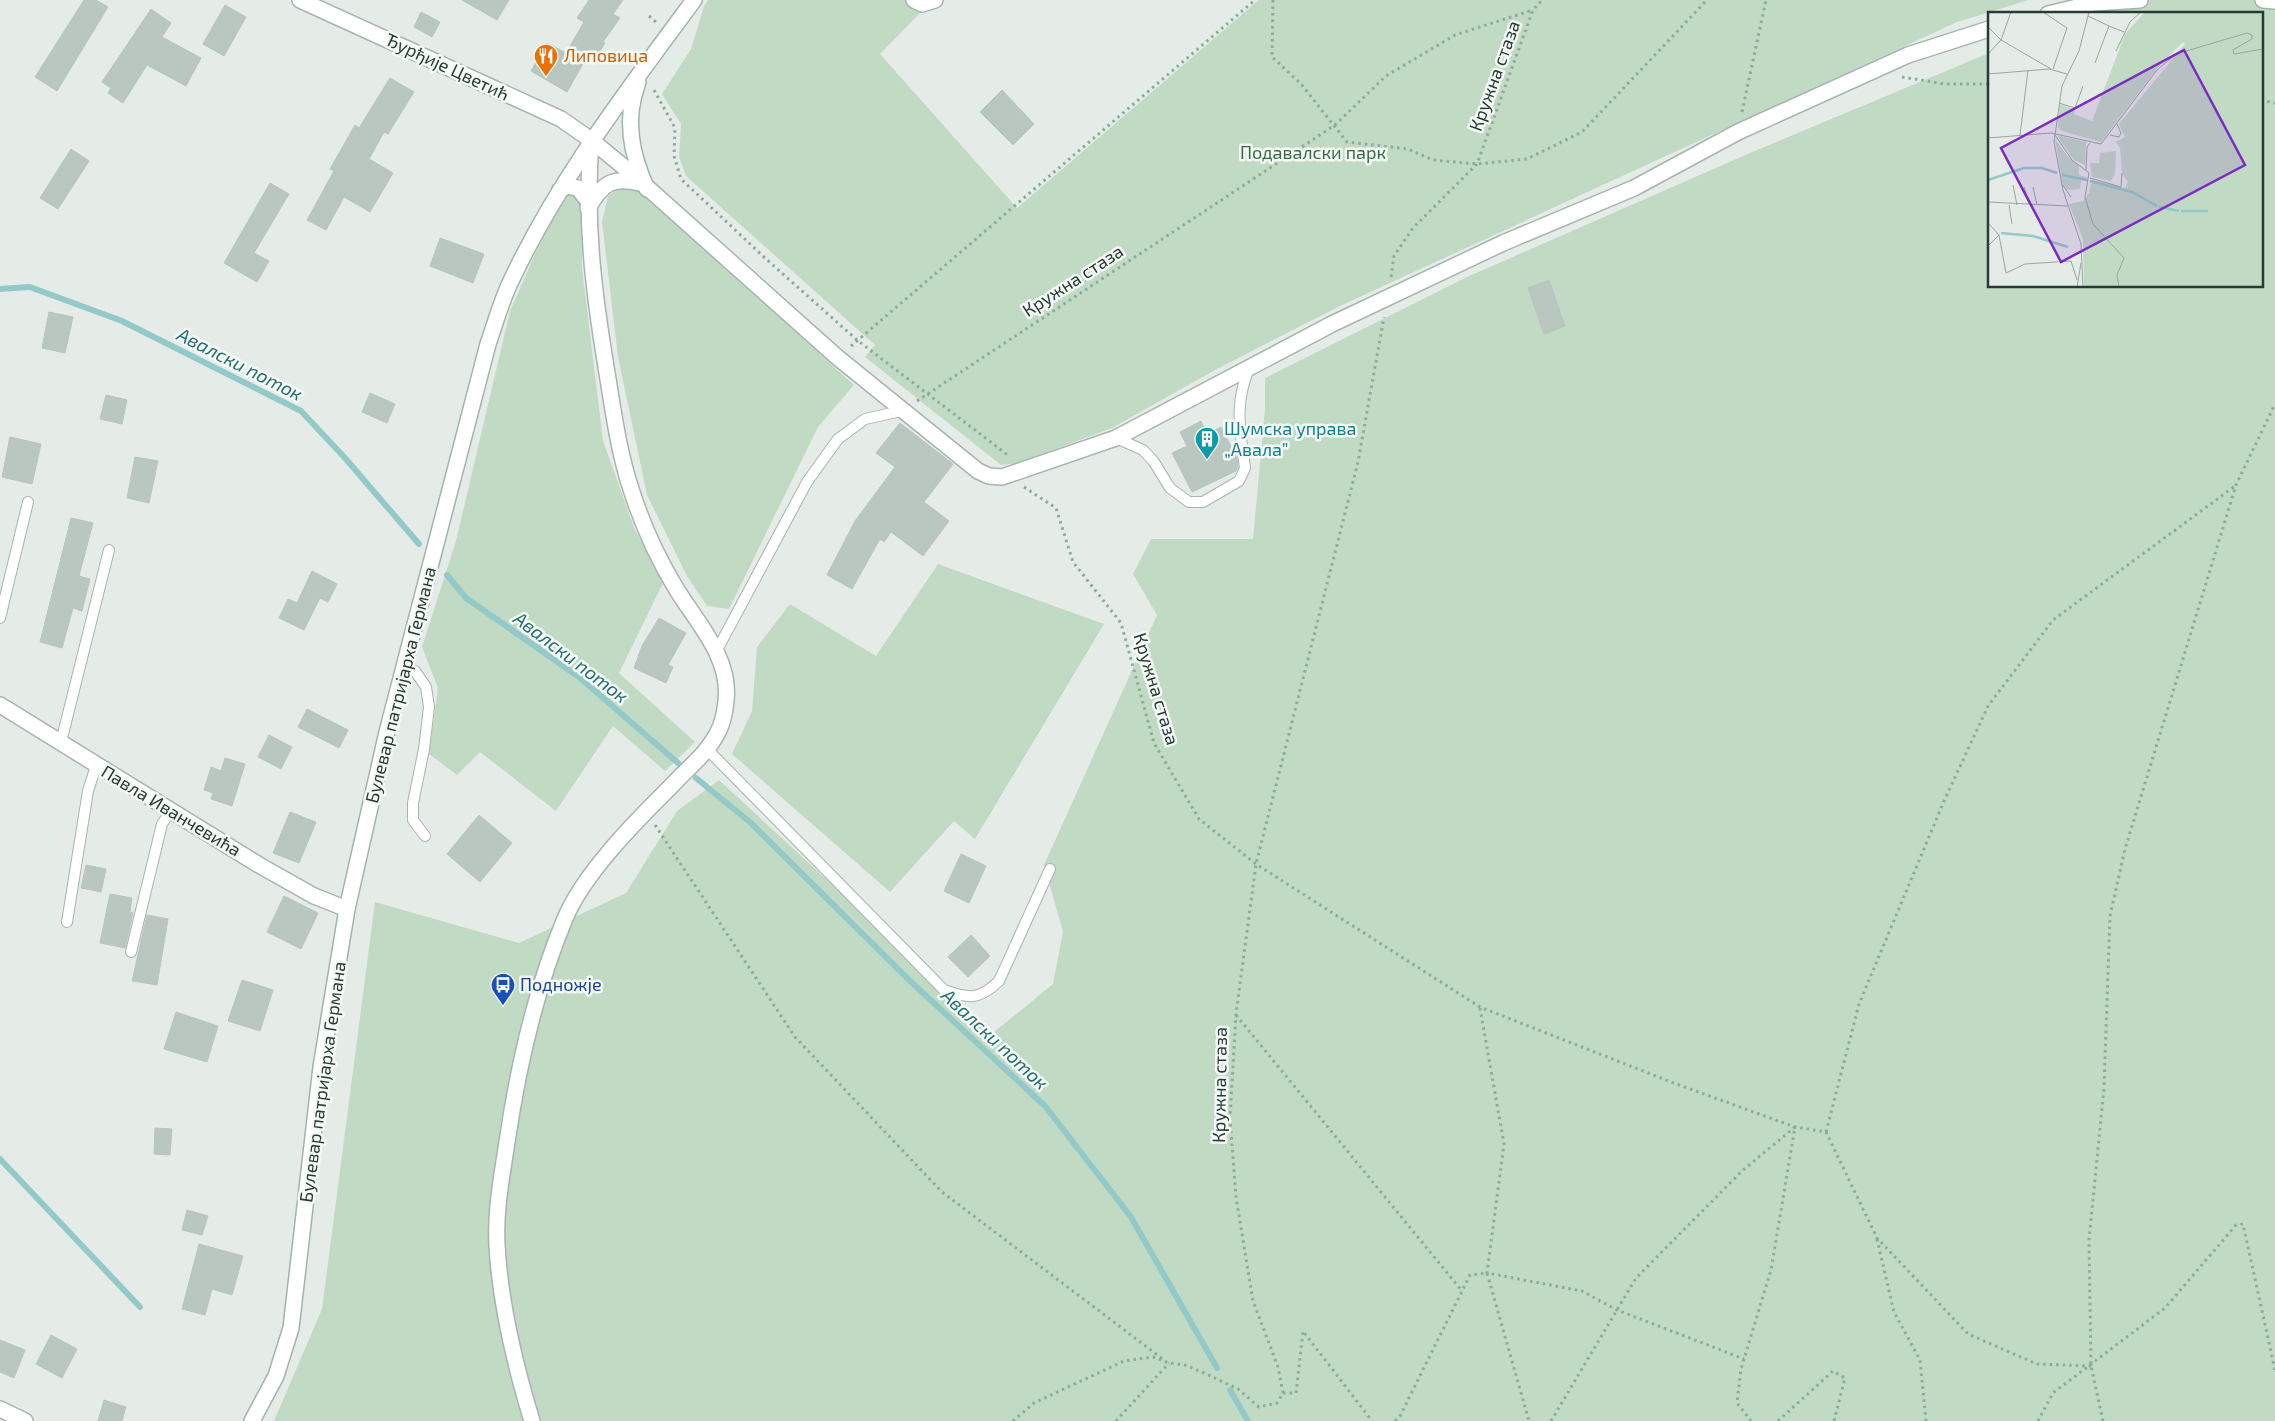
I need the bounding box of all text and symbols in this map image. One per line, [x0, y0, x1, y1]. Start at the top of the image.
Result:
inset map [1988, 12, 2262, 288]
street label: Кружна стаза [1464, 17, 1524, 134]
street label: Ђурђије Цветић [382, 28, 513, 104]
restaurant icon: Липовица [533, 43, 559, 77]
place label: Липовица [564, 44, 648, 66]
park label: Подавалски парк [1240, 141, 1386, 163]
street label: Кружна стаза [1018, 239, 1127, 321]
water label: Авалски поток [173, 322, 307, 405]
place label: Шумска управа „Авала” [1224, 417, 1356, 460]
building icon: Шумска управа „Авала” [1194, 426, 1220, 460]
street label: Булевар патријарха Германа [360, 564, 440, 805]
water label: Авалски поток [509, 605, 633, 707]
street label: Кружна стаза [1129, 630, 1184, 747]
street label: Павла Иванчевића [98, 760, 245, 861]
street label: Булевар патријарха Германа [294, 960, 350, 1204]
bus stop icon: Подножје [490, 972, 516, 1006]
place label: Подножје [520, 973, 602, 995]
water label: Авалски поток [936, 983, 1053, 1094]
street label: Кружна стаза [1207, 1027, 1231, 1143]

